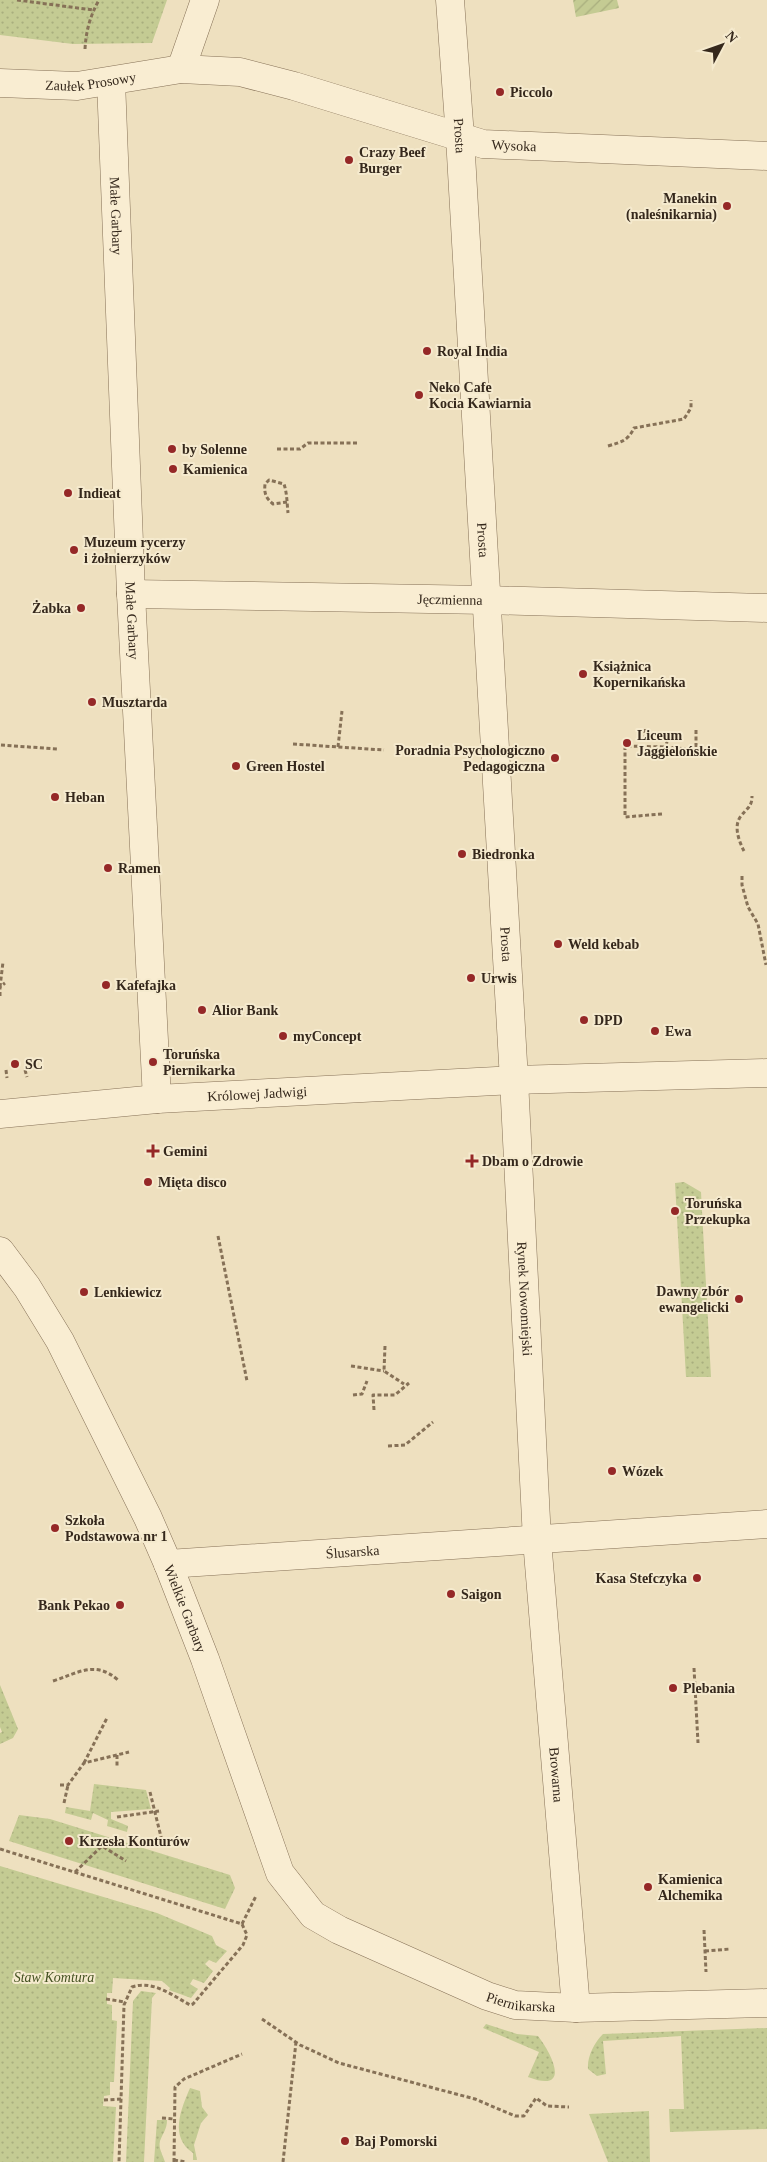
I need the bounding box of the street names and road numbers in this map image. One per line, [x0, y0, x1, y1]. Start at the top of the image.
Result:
street label: Zaułek Prosowy [45, 69, 137, 94]
street label: Prosta [451, 118, 468, 154]
street label: Wysoka [491, 137, 538, 154]
street label: Małe Garbary [107, 177, 125, 255]
street label: Prosta [474, 522, 491, 559]
street label: Małe Garbary [123, 581, 141, 660]
street label: Jęczmienna [417, 592, 484, 608]
street label: Prosta [497, 926, 514, 963]
street label: Królowej Jadwigi [207, 1084, 308, 1104]
street label: Rynek Nowomiejski [514, 1241, 535, 1357]
street label: Ślusarska [325, 1543, 381, 1561]
street label: Wielkie Garbary [161, 1563, 209, 1655]
street label: Browarna [546, 1747, 566, 1804]
street label: Piernikarska [484, 1989, 556, 2015]

